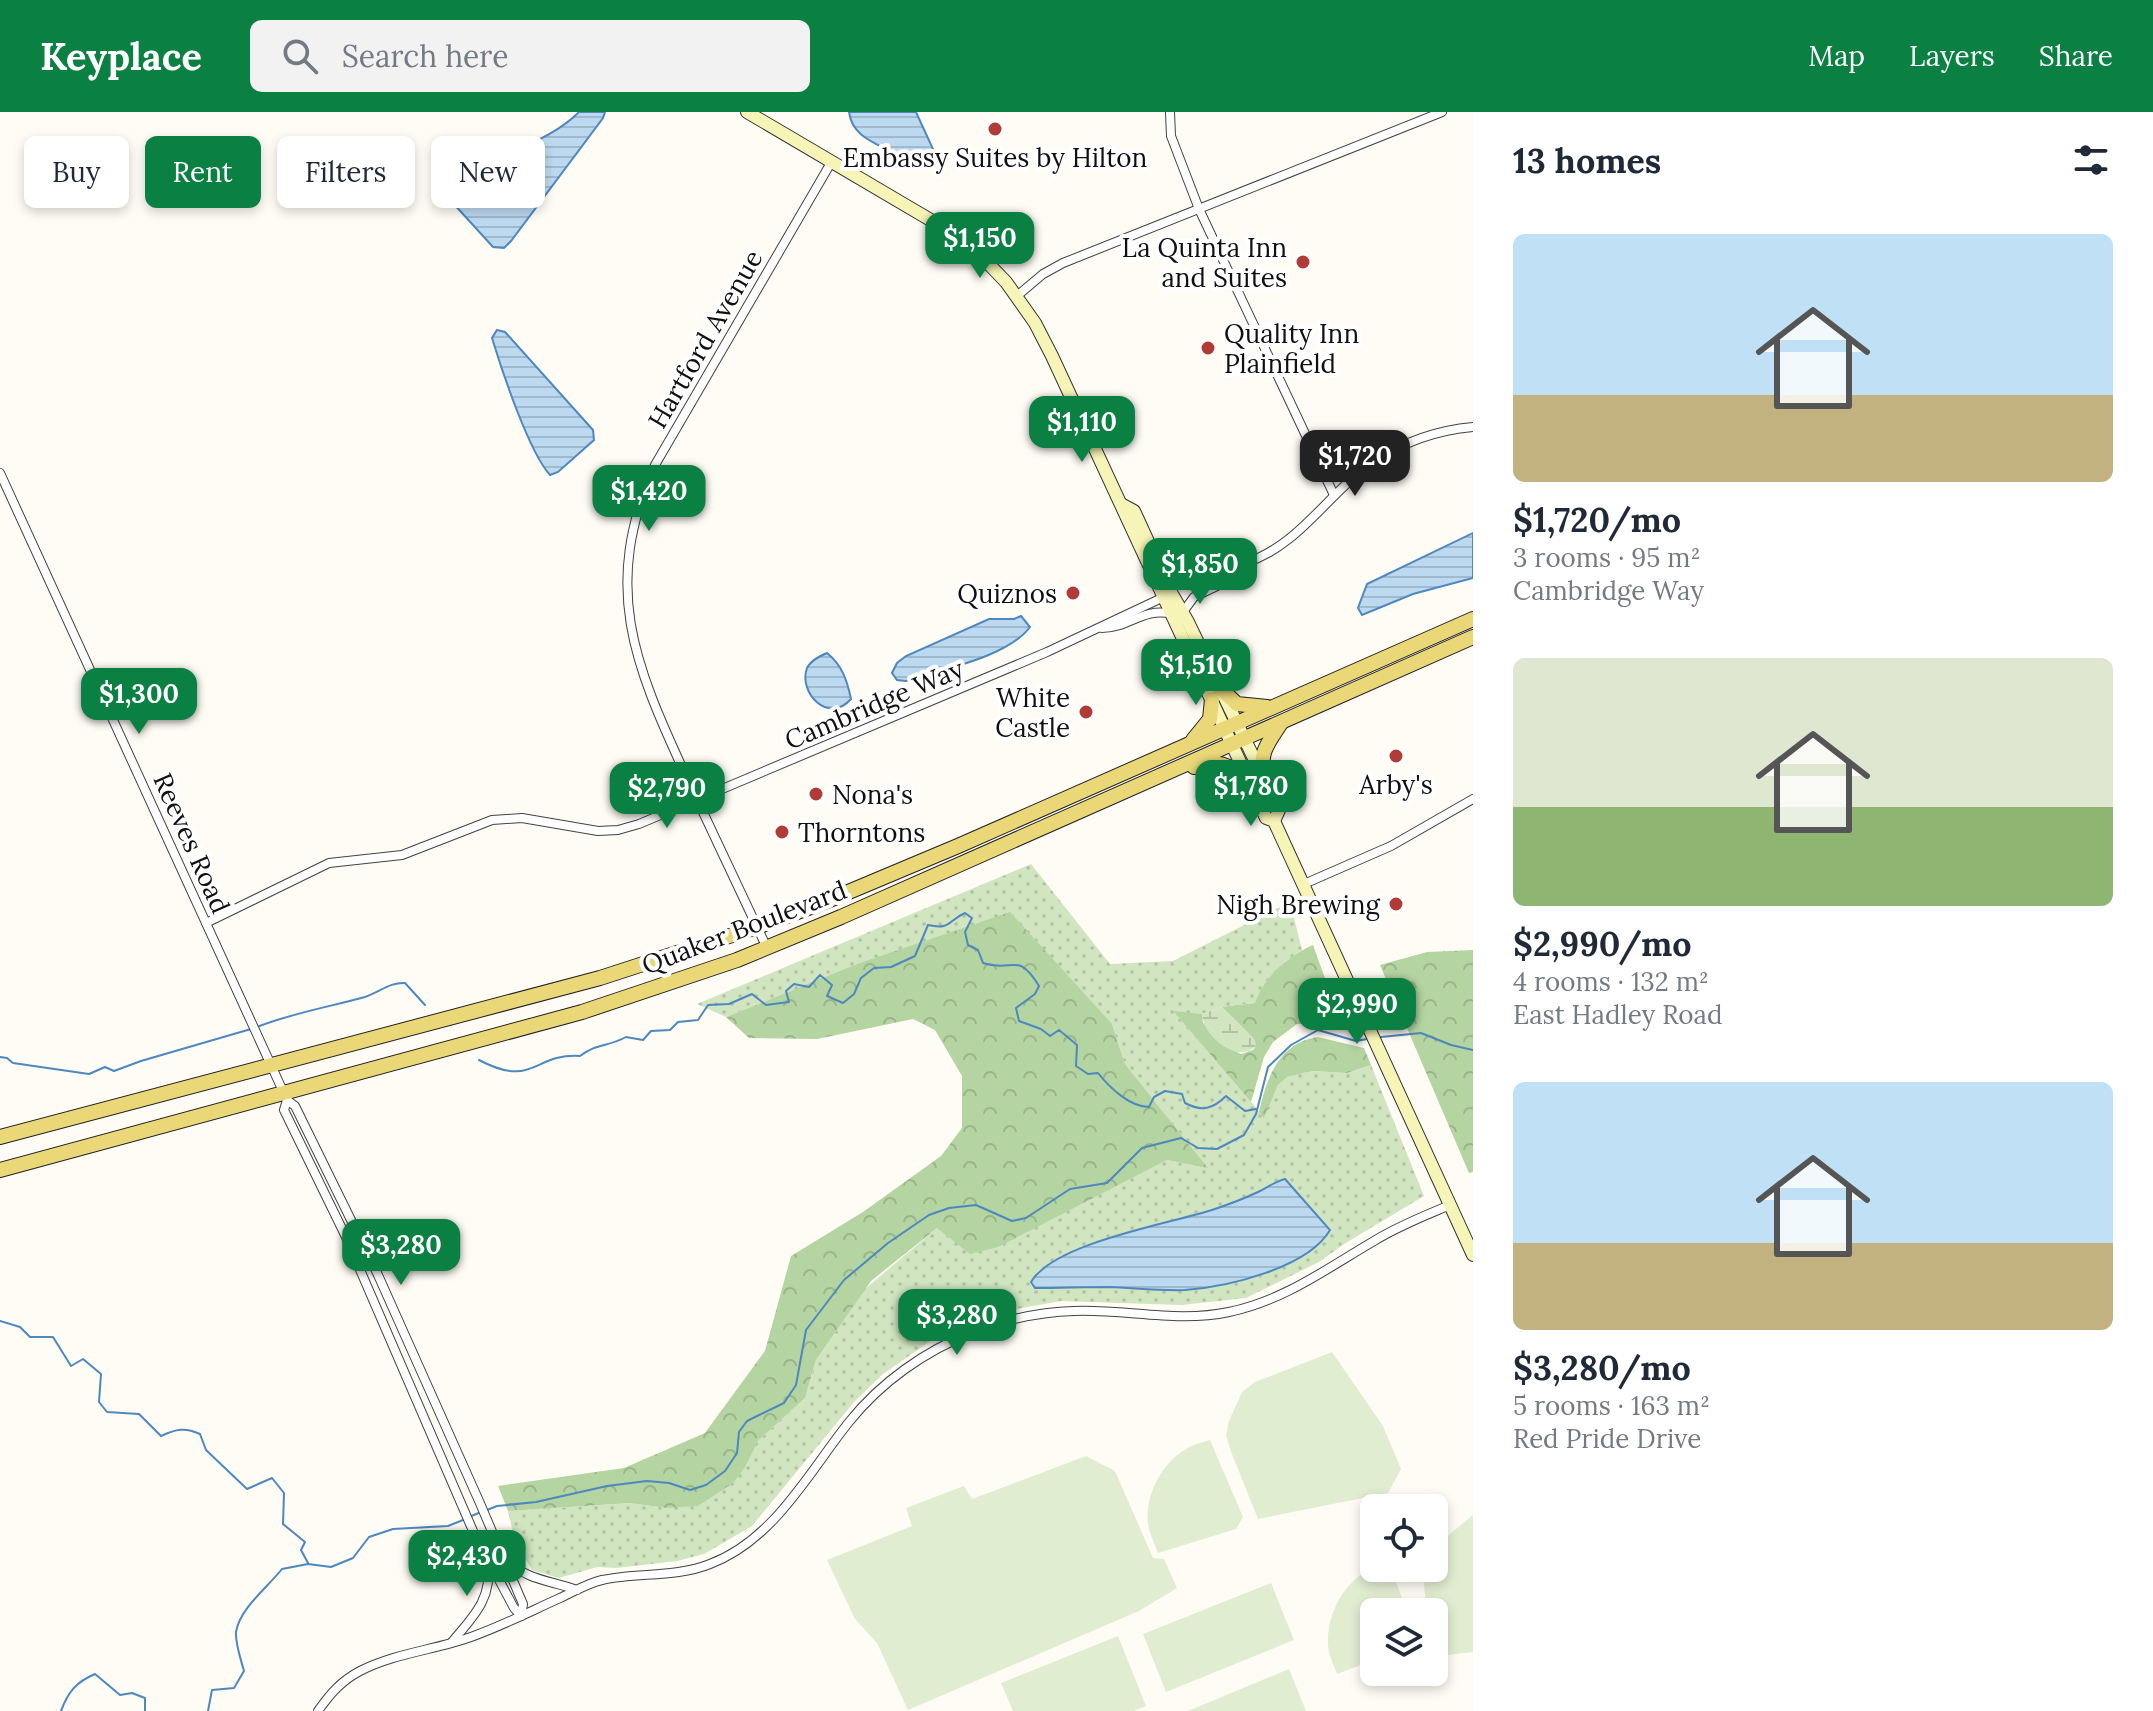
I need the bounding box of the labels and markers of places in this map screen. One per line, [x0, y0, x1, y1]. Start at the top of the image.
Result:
marker: Embassy Suites by Hilton [986, 120, 1004, 138]
place label: Embassy Suites by Hilton [843, 141, 1147, 174]
pin: $1,150 [915, 212, 1045, 280]
place label: La Quinta Inn and Suites [1122, 231, 1287, 294]
marker: La Quinta Inn and Suites [1294, 253, 1312, 271]
place label: Quality Inn Plainfield [1224, 317, 1359, 380]
marker: Quality Inn Plainfield [1199, 339, 1217, 357]
pin: $1,110 [1017, 396, 1147, 464]
pin: $1,720 [1290, 430, 1420, 498]
pin: $1,420 [584, 465, 714, 533]
pin: $1,850 [1135, 538, 1265, 606]
place label: Quiznos [957, 577, 1057, 610]
marker: Quiznos [1064, 584, 1082, 602]
pin: $1,510 [1131, 639, 1261, 707]
pin: $1,300 [74, 668, 204, 736]
place label: White Castle [995, 681, 1070, 744]
marker: White Castle [1077, 703, 1095, 721]
marker: Arby's [1387, 747, 1405, 765]
pin: $1,780 [1186, 760, 1316, 828]
pin: $2,790 [602, 762, 732, 830]
place label: Arby's [1358, 768, 1433, 801]
place label: Nona's [832, 778, 913, 811]
marker: Nona's [807, 785, 825, 803]
place label: Thorntons [798, 816, 925, 849]
marker: Thorntons [773, 823, 791, 841]
place label: Nigh Brewing [1216, 888, 1381, 921]
marker: Nigh Brewing [1387, 895, 1405, 913]
pin: $2,990 [1292, 978, 1422, 1046]
pin: $3,280 [336, 1219, 466, 1287]
pin: $3,280 [892, 1289, 1022, 1357]
pin: $2,430 [402, 1530, 532, 1598]

